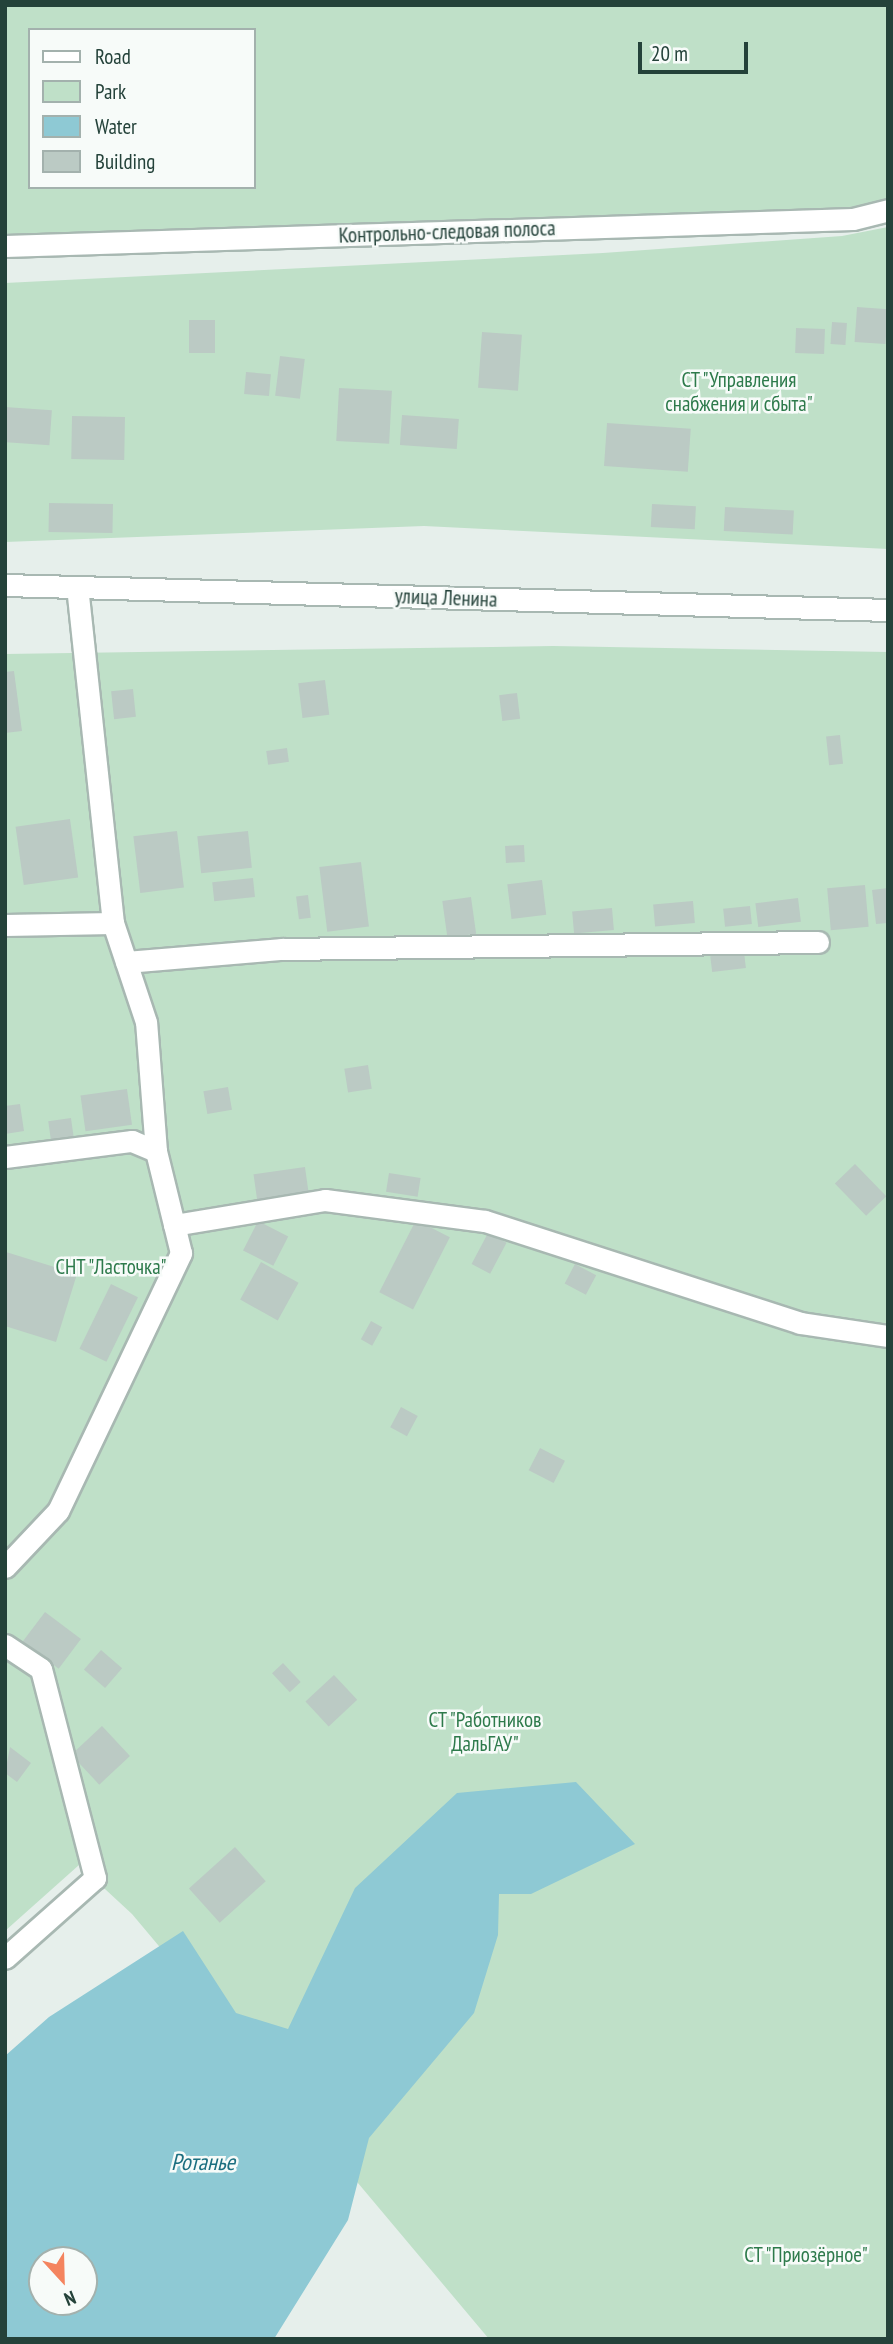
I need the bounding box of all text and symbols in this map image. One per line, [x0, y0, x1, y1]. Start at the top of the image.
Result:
legend [28, 28, 256, 189]
scale bar [641, 28, 751, 72]
text: 20 m [651, 40, 688, 67]
text: Road [95, 43, 131, 70]
text: Park [95, 78, 126, 105]
text: Water [95, 113, 137, 140]
text: Building [95, 148, 155, 175]
street label: Контрольно-следовая полоса [338, 216, 556, 248]
park label: СТ "Управления снабжения и сбыта" [665, 367, 813, 417]
street label: улица Ленина [394, 584, 498, 612]
park label: СНТ "Ласточка" [54, 1254, 168, 1280]
park label: СТ "Работников ДальГАУ" [428, 1707, 542, 1757]
water label: Ротанье [171, 2148, 235, 2176]
park label: СТ "Приозёрное" [743, 2242, 869, 2268]
north arrow [28, 2246, 98, 2316]
text: N [61, 2286, 79, 2312]

